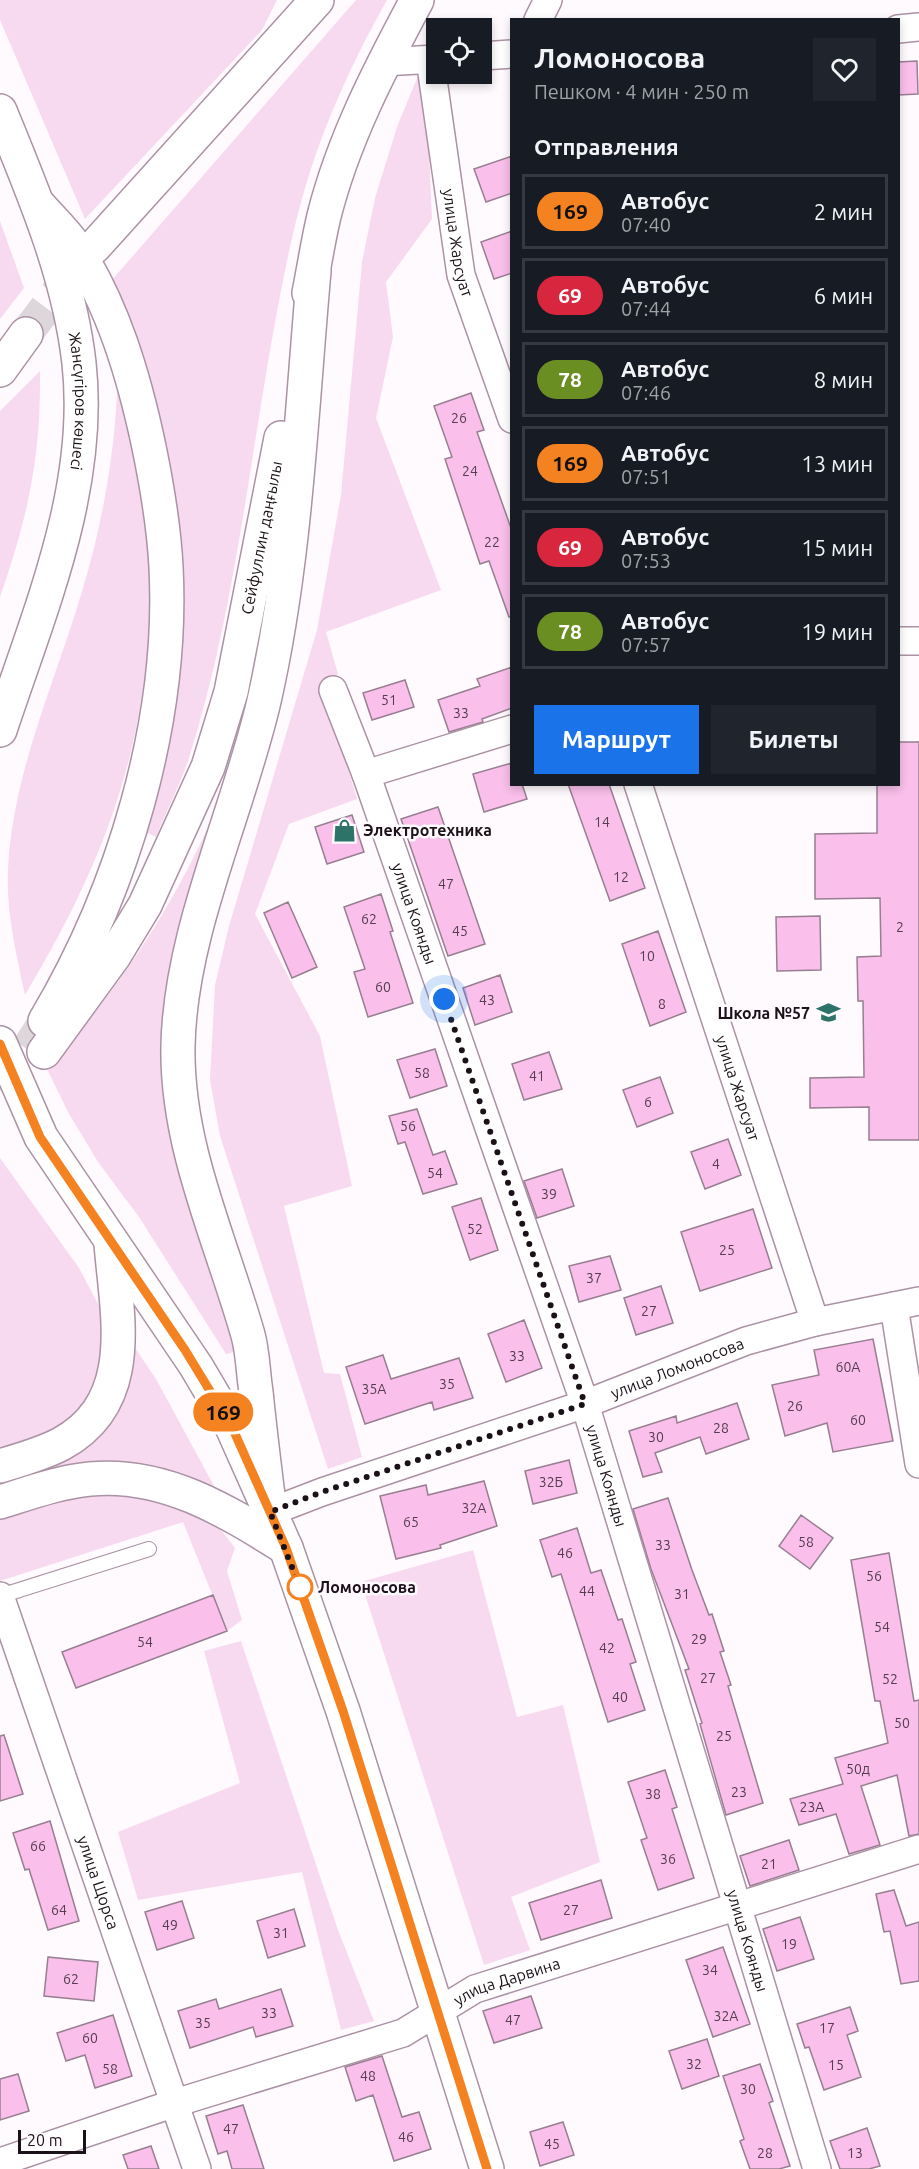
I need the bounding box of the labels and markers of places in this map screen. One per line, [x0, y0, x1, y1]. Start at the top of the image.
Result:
shop icon: Электротехника [332, 817, 358, 843]
place label: Электротехника [363, 821, 492, 839]
school or university icon: Школа №57 [815, 1000, 841, 1026]
place label: Школа №57 [717, 1004, 810, 1022]
marker: Ломоносова [287, 1574, 313, 1600]
place label: Ломоносова [318, 1578, 416, 1596]

